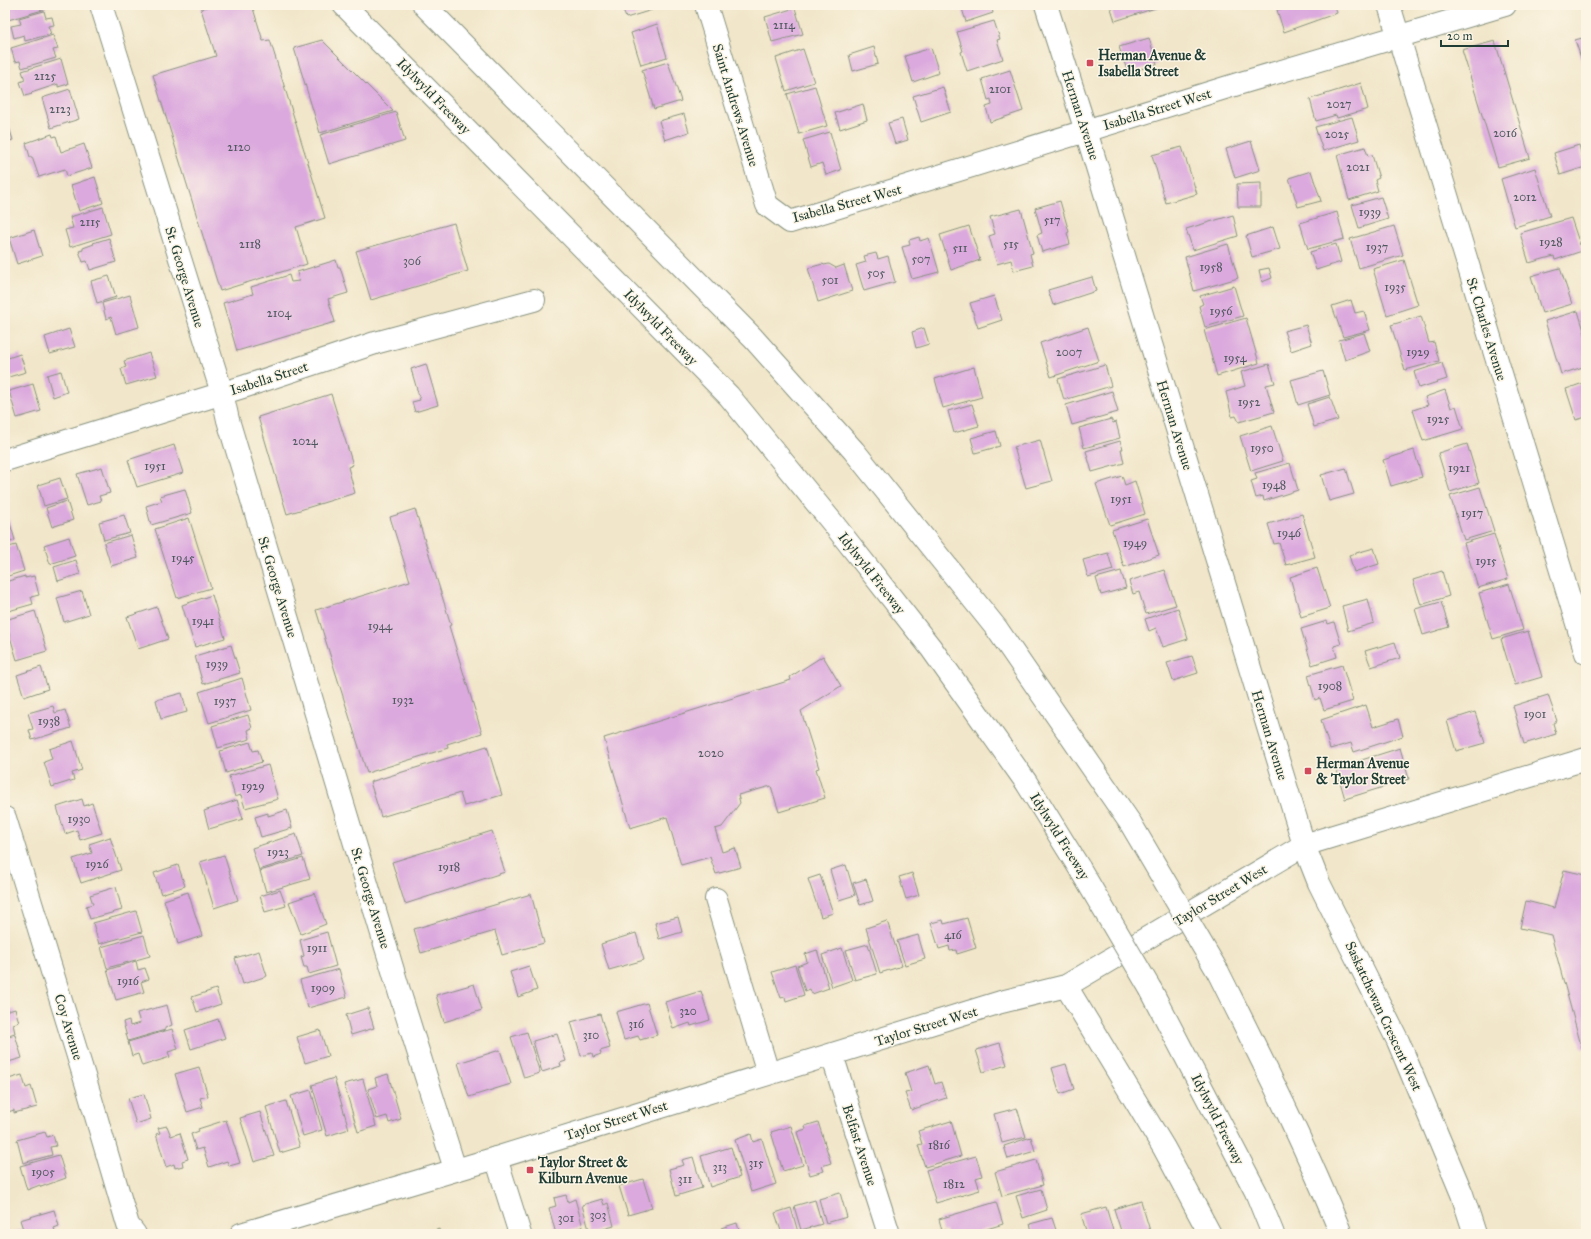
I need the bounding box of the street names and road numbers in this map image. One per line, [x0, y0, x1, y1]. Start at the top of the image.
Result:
street label: Saint Andrews Avenue [709, 42, 762, 169]
street label: Idylwyld Freeway [393, 55, 475, 138]
street label: Herman Avenue [1058, 68, 1103, 162]
street label: Isabella Street West [1101, 85, 1213, 134]
street label: Isabella Street West [791, 181, 904, 226]
street label: St. George Avenue [161, 225, 208, 330]
street label: St. Charles Avenue [1463, 275, 1510, 383]
street label: Idylwyld Freeway [620, 286, 702, 369]
street label: Isabella Street [228, 358, 310, 399]
street label: Herman Avenue [1153, 378, 1196, 472]
street label: Idylwyld Freeway [834, 529, 909, 618]
street label: St. George Avenue [254, 535, 301, 640]
street label: Herman Avenue [1248, 688, 1291, 782]
street label: Idylwyld Freeway [1026, 790, 1093, 883]
street label: St. George Avenue [347, 846, 394, 951]
street label: Taylor Street West [1170, 861, 1270, 930]
street label: Saskatchewan Crescent West [1341, 939, 1426, 1094]
street label: Coy Avenue [50, 992, 87, 1062]
street label: Taylor Street West [873, 1003, 980, 1050]
street label: Idylwyld Freeway [1187, 1071, 1248, 1168]
street label: Taylor Street West [563, 1097, 670, 1144]
street label: Belfast Avenue [838, 1102, 881, 1188]

